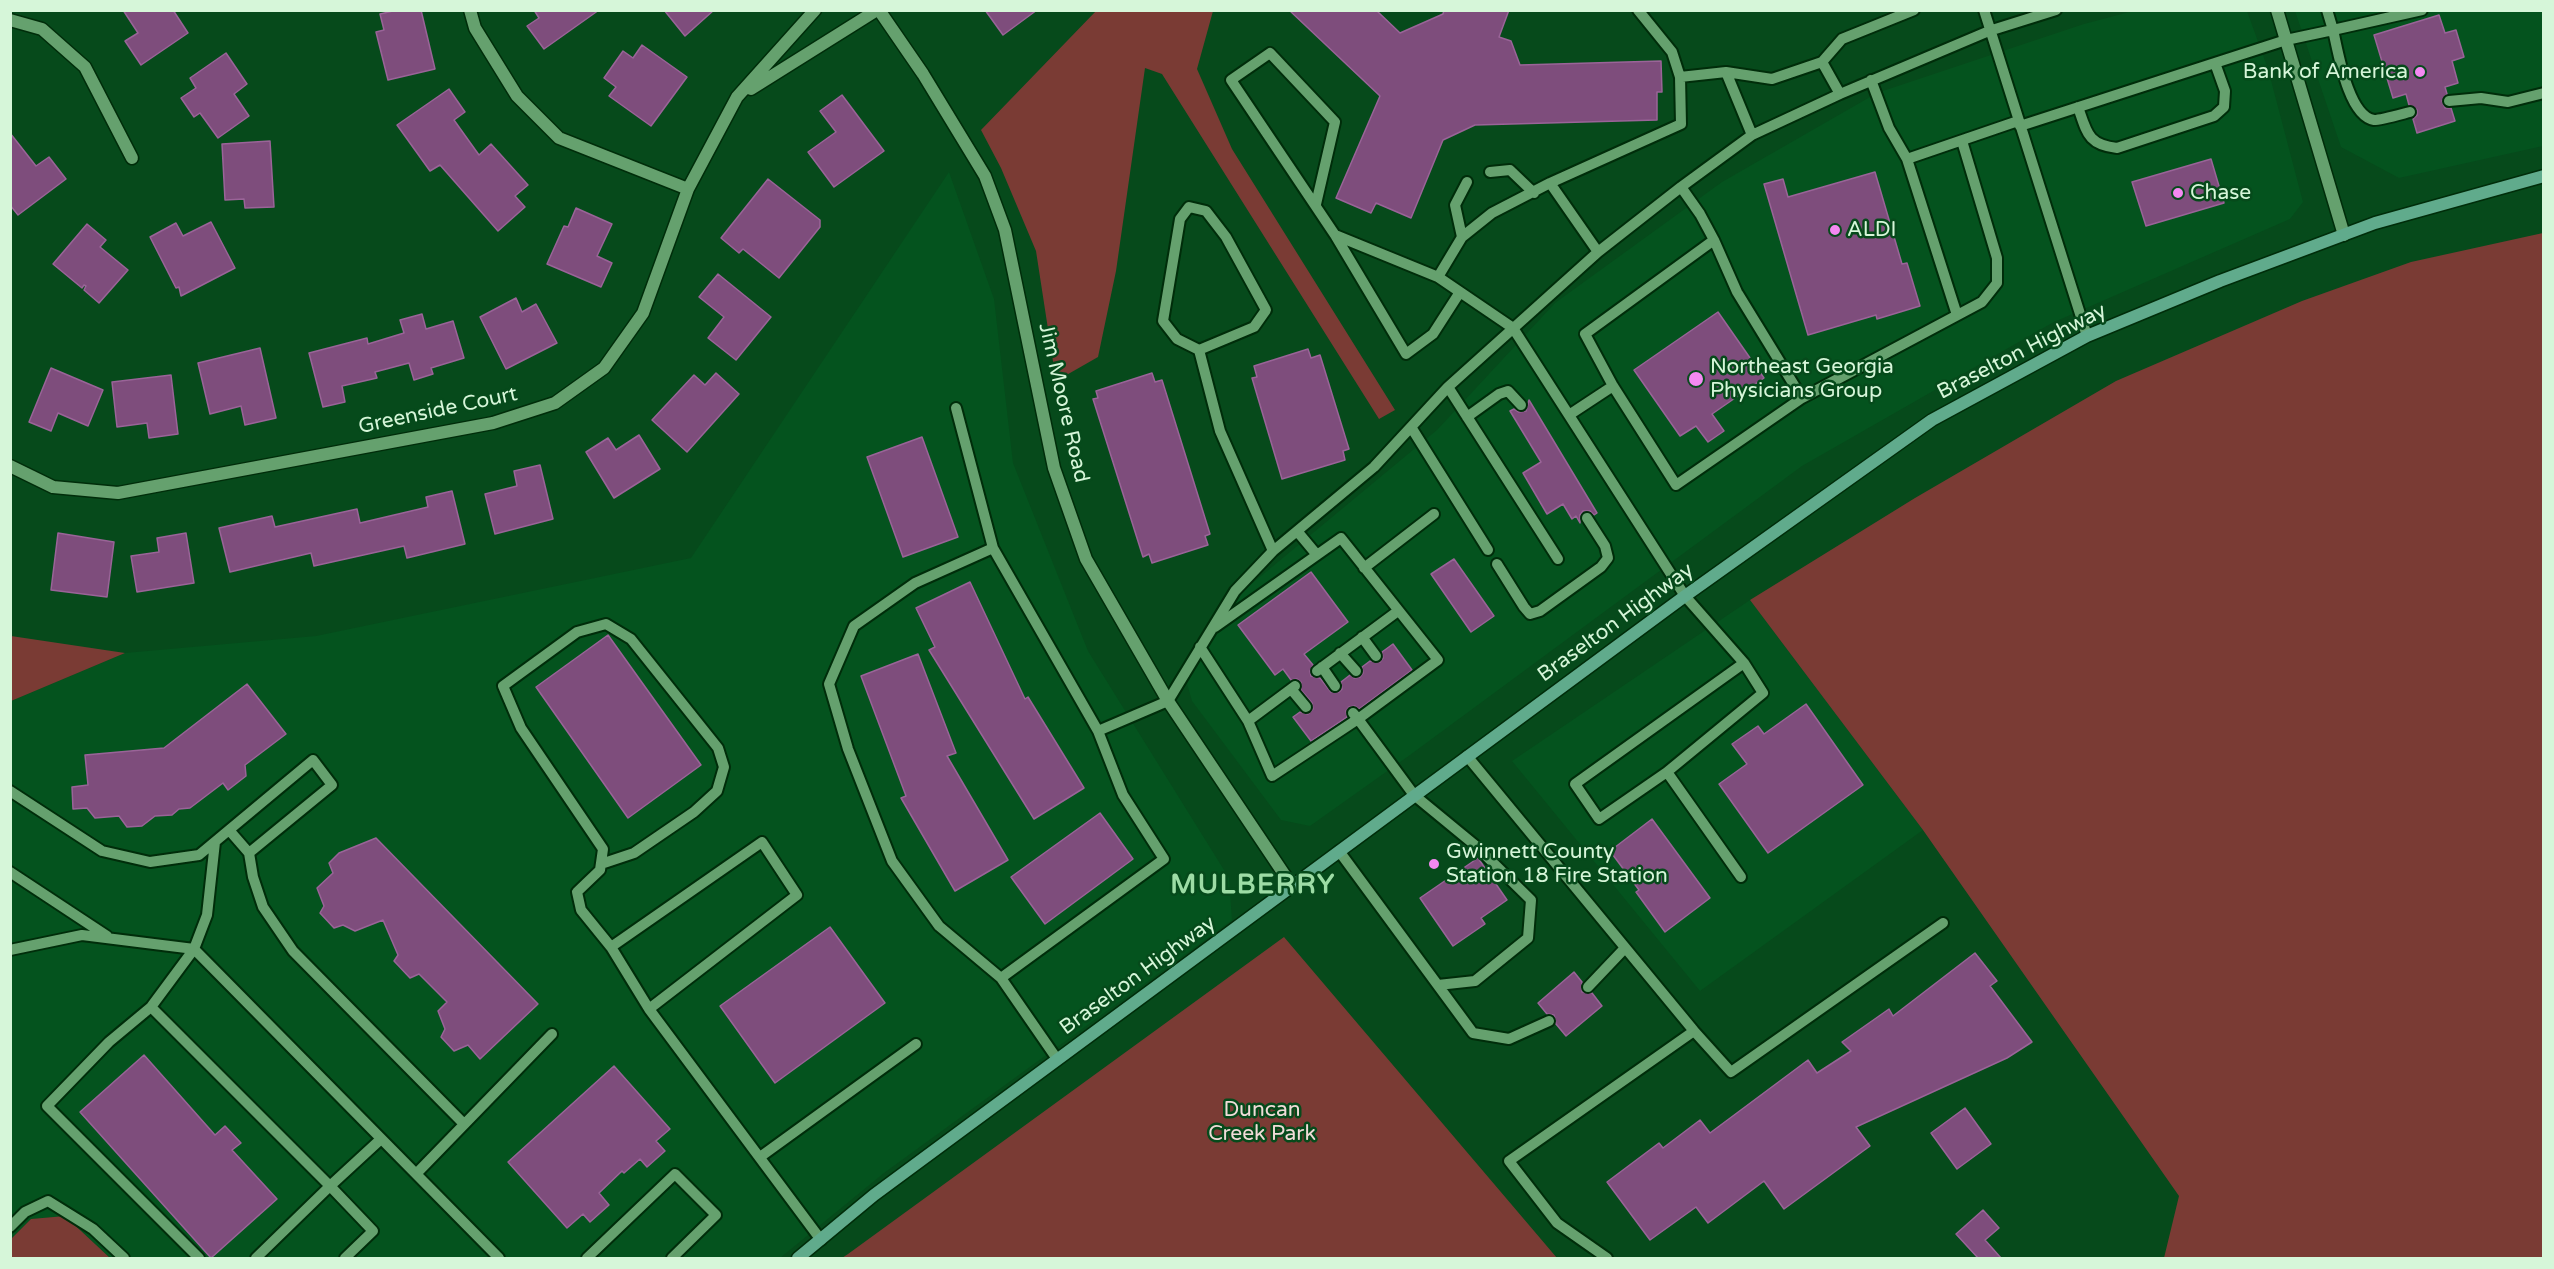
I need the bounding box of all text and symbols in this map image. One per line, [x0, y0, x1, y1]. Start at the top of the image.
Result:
place label: Bank of America [2243, 59, 2408, 85]
marker: Bank of America [2413, 65, 2427, 79]
place label: Chase [2190, 180, 2251, 206]
marker: Chase [2171, 186, 2185, 200]
place label: ALDI [1847, 217, 1897, 243]
marker: ALDI [1828, 223, 1842, 237]
street label: Braselton Highway [1933, 298, 2111, 406]
street label: Jim Moore Road [1032, 321, 1094, 485]
place label: Northeast Georgia Physicians Group [1710, 354, 1894, 404]
marker: Northeast Georgia Physicians Group [1687, 370, 1705, 388]
street label: Greenside Court [356, 382, 520, 440]
street label: Braselton Highway [1533, 558, 1699, 688]
place label: Gwinnett County Station 18 Fire Station [1446, 839, 1668, 889]
marker: Gwinnett County Station 18 Fire Station [1427, 857, 1441, 871]
district label: MULBERRY [1170, 870, 1336, 902]
street label: Braselton Highway [1055, 911, 1221, 1041]
park label: Duncan Creek Park [1208, 1097, 1316, 1147]

